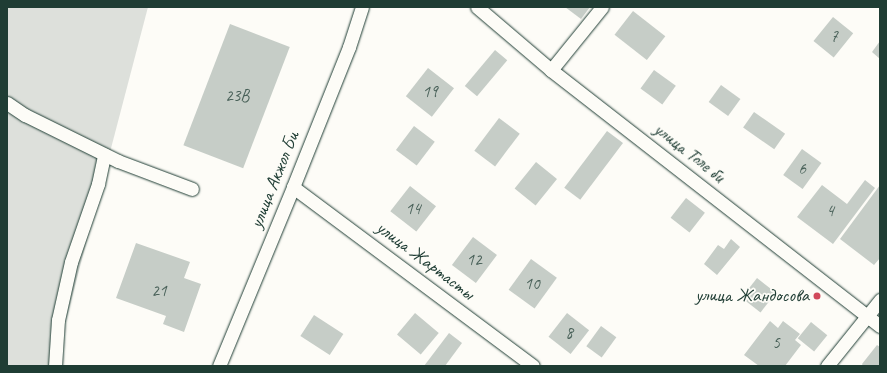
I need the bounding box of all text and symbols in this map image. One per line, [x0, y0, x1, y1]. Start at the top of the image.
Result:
house number: 7 [830, 27, 838, 47]
house number: 19 [422, 82, 438, 102]
house number: 23В [225, 86, 249, 106]
street label: улица Толе би [649, 118, 729, 188]
street label: улица Акжол Би [246, 129, 304, 231]
house number: 6 [798, 159, 806, 179]
house number: 14 [405, 199, 421, 219]
house number: 4 [826, 201, 834, 221]
street label: улица Жартасты [371, 216, 479, 306]
house number: 12 [466, 250, 482, 270]
house number: 10 [524, 274, 540, 294]
house number: 21 [151, 281, 167, 301]
place label: улица Жандосова [695, 285, 809, 307]
marker: улица Жандосова [812, 291, 822, 301]
house number: 8 [565, 323, 573, 343]
house number: 5 [772, 333, 780, 353]

